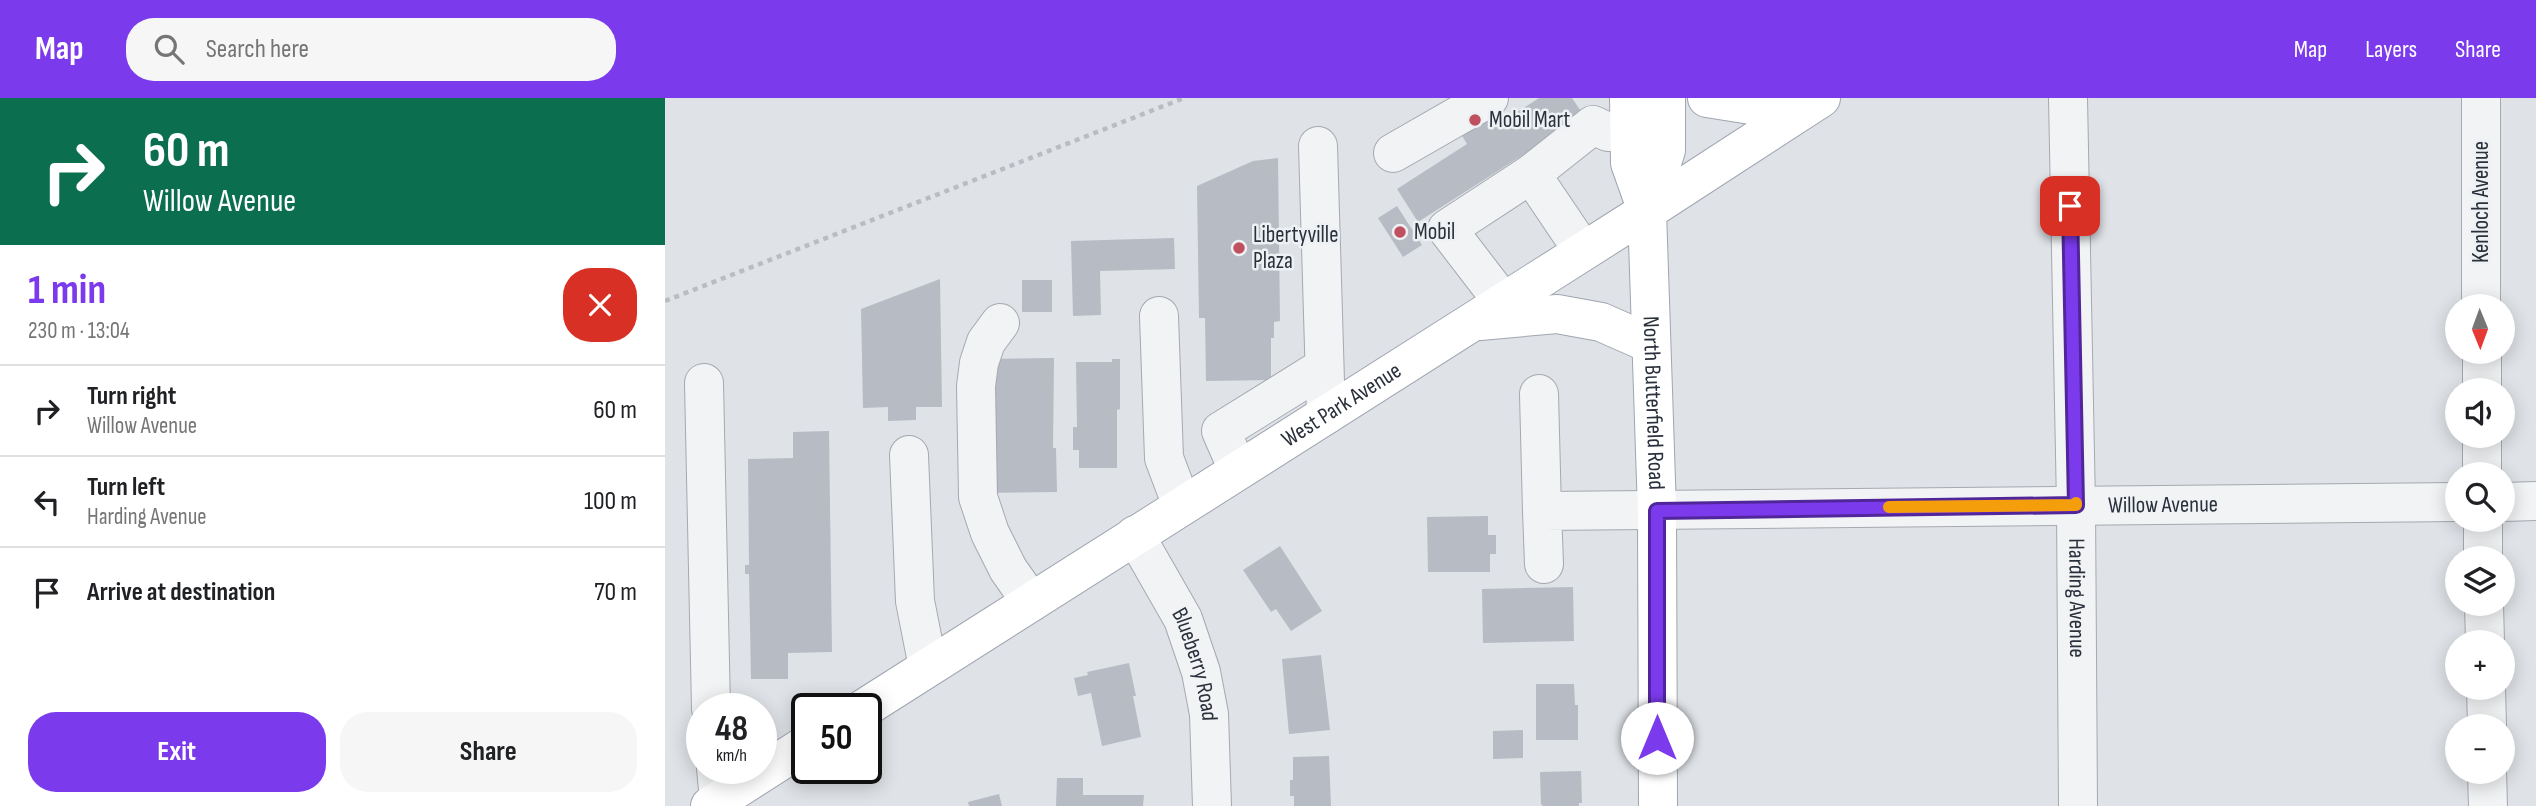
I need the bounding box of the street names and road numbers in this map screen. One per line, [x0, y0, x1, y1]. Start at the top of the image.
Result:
street label: Kenloch Avenue [2467, 141, 2495, 263]
street label: North Butterfield Road [1637, 316, 1670, 490]
street label: West Park Avenue [1277, 357, 1407, 453]
street label: Willow Avenue [2108, 490, 2218, 519]
street label: Harding Avenue [2062, 538, 2091, 658]
street label: Blueberry Road [1165, 602, 1223, 721]

